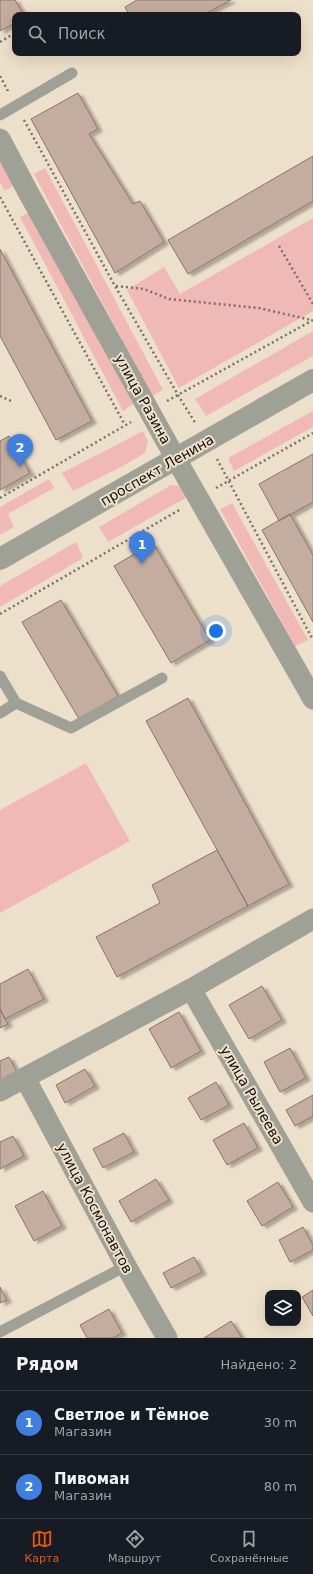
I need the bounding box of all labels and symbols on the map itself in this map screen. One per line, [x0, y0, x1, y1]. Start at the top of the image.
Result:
street label: улица Разина [112, 351, 174, 447]
street label: проспект Ленина [97, 431, 217, 509]
pin: 2 [7, 434, 33, 467]
pin: 1 [129, 531, 155, 564]
your location [206, 621, 226, 641]
street label: улица Рылеева [217, 1043, 287, 1147]
street label: улица Космонавтов [54, 1140, 136, 1276]

